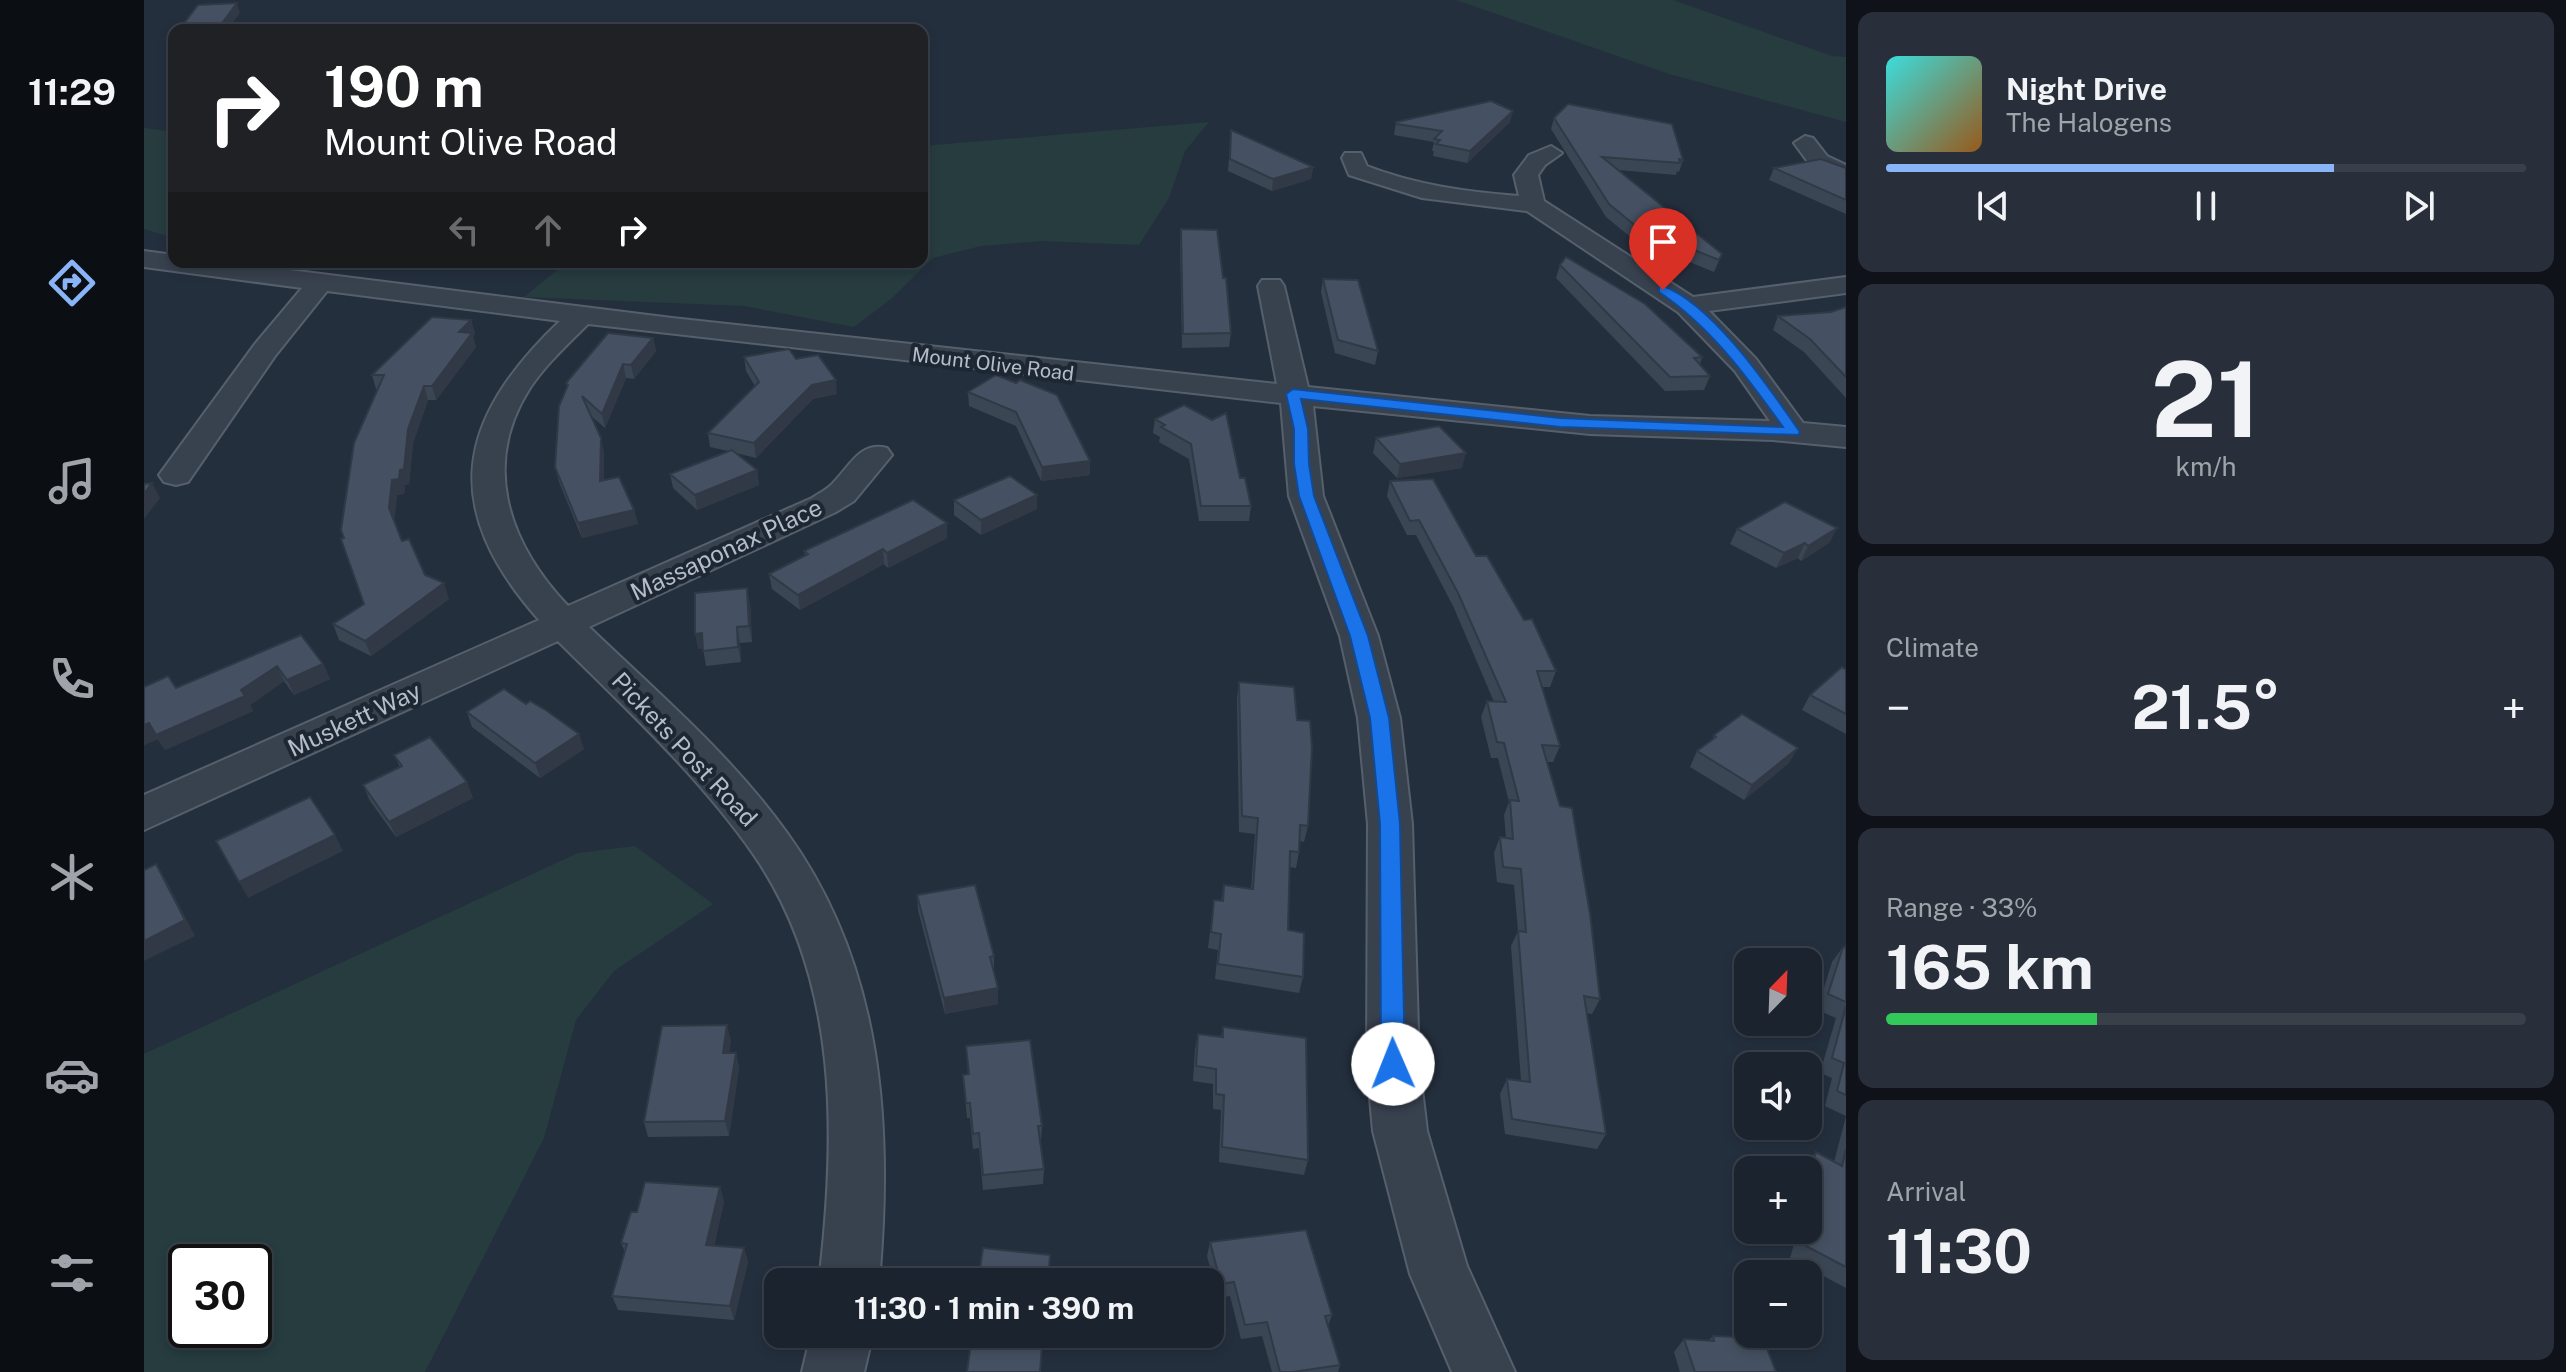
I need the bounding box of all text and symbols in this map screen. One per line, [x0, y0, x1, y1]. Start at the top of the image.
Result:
text: 190 m [324, 54, 484, 120]
icon: right [192, 56, 296, 160]
text: 11:29 [28, 71, 116, 113]
text: Night Drive [2006, 71, 2167, 107]
text: The Halogens [2006, 107, 2172, 138]
text: Mount Olive Road [324, 121, 618, 163]
icon: previous [1971, 184, 2015, 228]
icon: pause [2184, 184, 2228, 228]
icon: next [2397, 184, 2441, 228]
icon: left [442, 208, 486, 252]
icon: ahead [526, 208, 570, 252]
icon: right [610, 208, 654, 252]
pin [1629, 208, 1697, 290]
icon: arrive [1641, 220, 1685, 264]
icon: directions [44, 255, 100, 311]
text: 21 [2151, 338, 2261, 460]
street label: Mount Olive Road [911, 342, 1075, 386]
text: km/h [2175, 451, 2237, 482]
icon: music [44, 453, 100, 509]
street label: Massaponax Place [626, 492, 826, 606]
text: Climate [1886, 632, 1979, 663]
icon: phone [44, 651, 100, 707]
street label: Pickets Post Road [607, 666, 763, 832]
text: 21.5° [2132, 672, 2280, 743]
street label: Muskett Way [283, 676, 425, 762]
text: − [1886, 682, 1910, 734]
text: + [2502, 682, 2526, 734]
icon: climate [44, 849, 100, 905]
text: Range · 33% [1886, 892, 2038, 923]
text: 165 km [1886, 932, 2094, 1003]
north arrow [1734, 948, 1822, 1036]
map controls [1734, 948, 1822, 1348]
position arrow [1351, 1022, 1435, 1106]
icon: car [44, 1047, 100, 1103]
button: sound [1734, 1052, 1822, 1140]
button: + [1734, 1156, 1822, 1244]
text: Arrival [1886, 1176, 1966, 1207]
text: 11:30 [1886, 1216, 2032, 1287]
speed limit sign: 30 [168, 1244, 272, 1348]
icon: filters [44, 1245, 100, 1301]
button: − [1734, 1260, 1822, 1348]
text: 11:30 · 1 min · 390 m [854, 1290, 1134, 1326]

